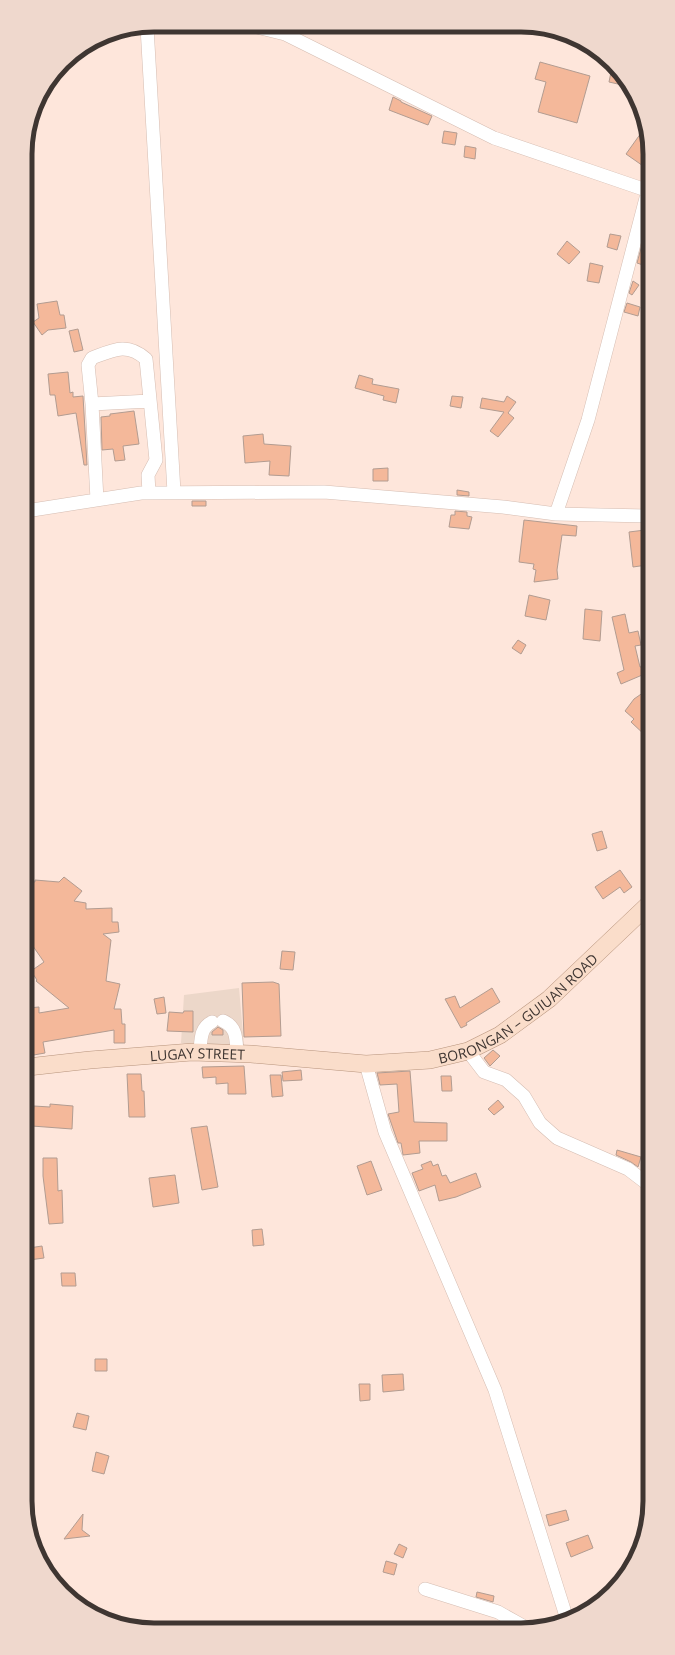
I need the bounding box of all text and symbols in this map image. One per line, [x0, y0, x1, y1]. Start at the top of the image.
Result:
street label: BORONGAN – GUIUAN ROAD [436, 949, 601, 1067]
street label: LUGAY STREET [149, 1042, 246, 1065]

